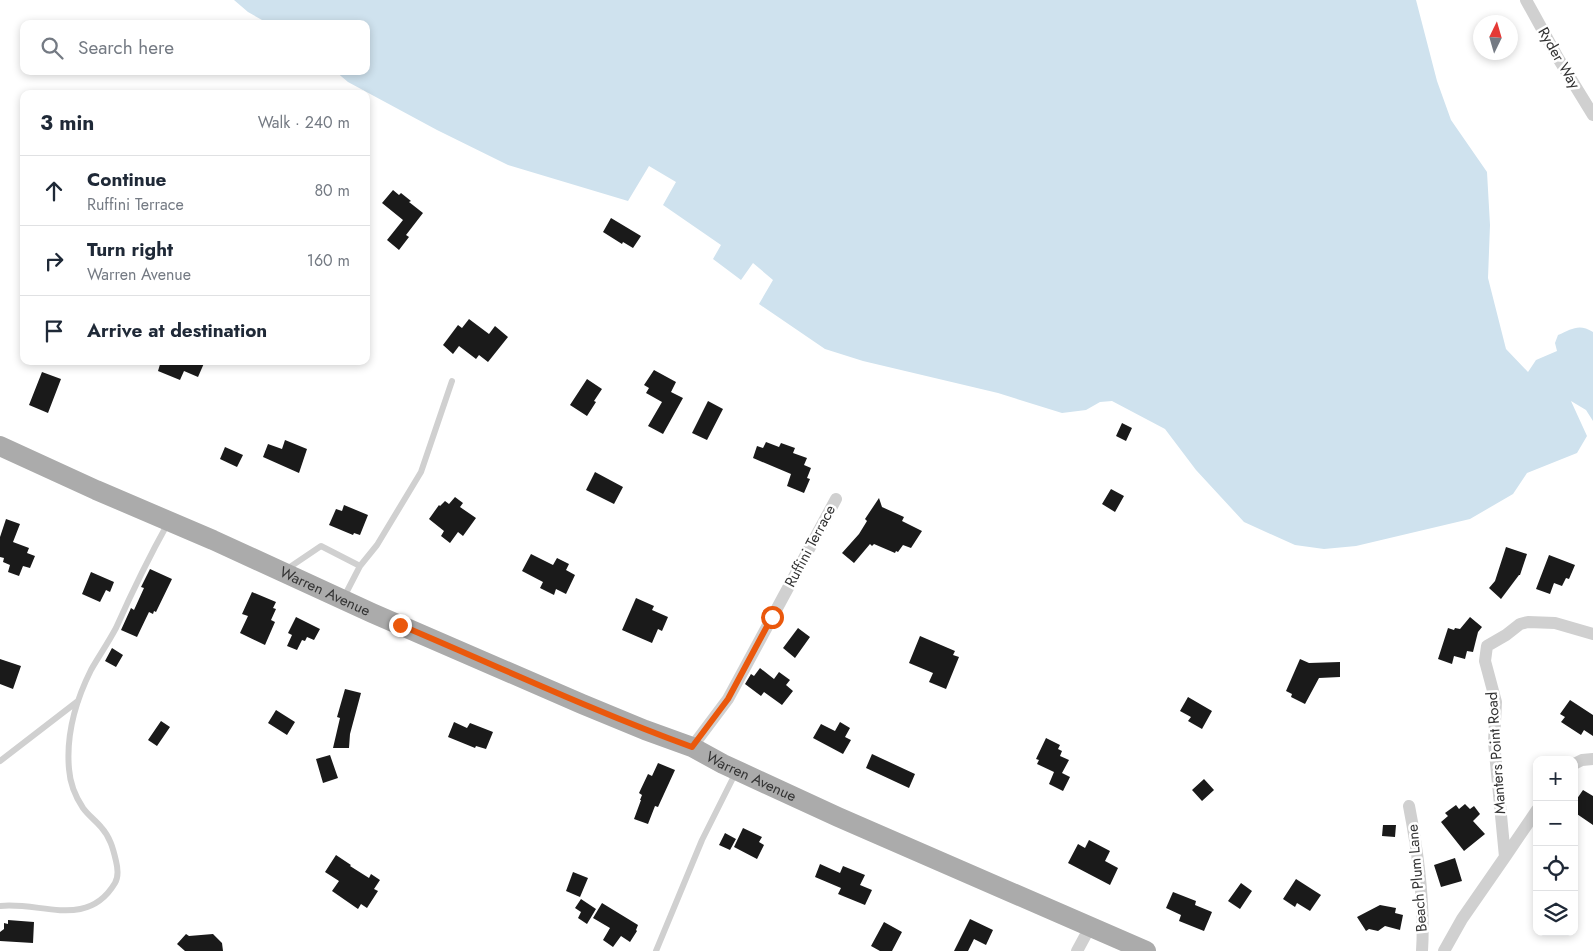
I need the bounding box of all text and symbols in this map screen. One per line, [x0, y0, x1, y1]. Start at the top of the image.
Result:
north arrow [1473, 15, 1518, 60]
search box [20, 20, 370, 75]
street label: Ryder Way [1532, 23, 1586, 93]
icon: search [38, 34, 66, 62]
text: Search here [78, 34, 174, 61]
text: 3 min [40, 108, 94, 138]
text: Walk · 240 m [258, 111, 350, 134]
text: Continue [87, 166, 166, 193]
icon: ahead [40, 177, 68, 205]
text: 80 m [314, 179, 350, 202]
text: Ruffini Terrace [87, 193, 184, 216]
text: Turn right [87, 236, 173, 263]
icon: right [40, 247, 68, 275]
text: 160 m [307, 249, 350, 272]
text: Warren Avenue [87, 263, 191, 286]
icon: arrive [40, 317, 68, 345]
text: Arrive at destination [87, 317, 267, 344]
street label: Ruffini Terrace [779, 501, 841, 591]
street label: Warren Avenue [276, 561, 374, 622]
route start [761, 606, 784, 629]
route end [389, 614, 412, 637]
street label: Manters Point Road [1481, 691, 1511, 815]
street label: Warren Avenue [702, 746, 800, 807]
map controls [1533, 756, 1578, 936]
button: + [1533, 756, 1578, 801]
button: − [1533, 801, 1578, 846]
street label: Beach Plum Lane [1401, 823, 1433, 933]
button: locate [1533, 846, 1578, 891]
button: layers [1533, 891, 1578, 936]

